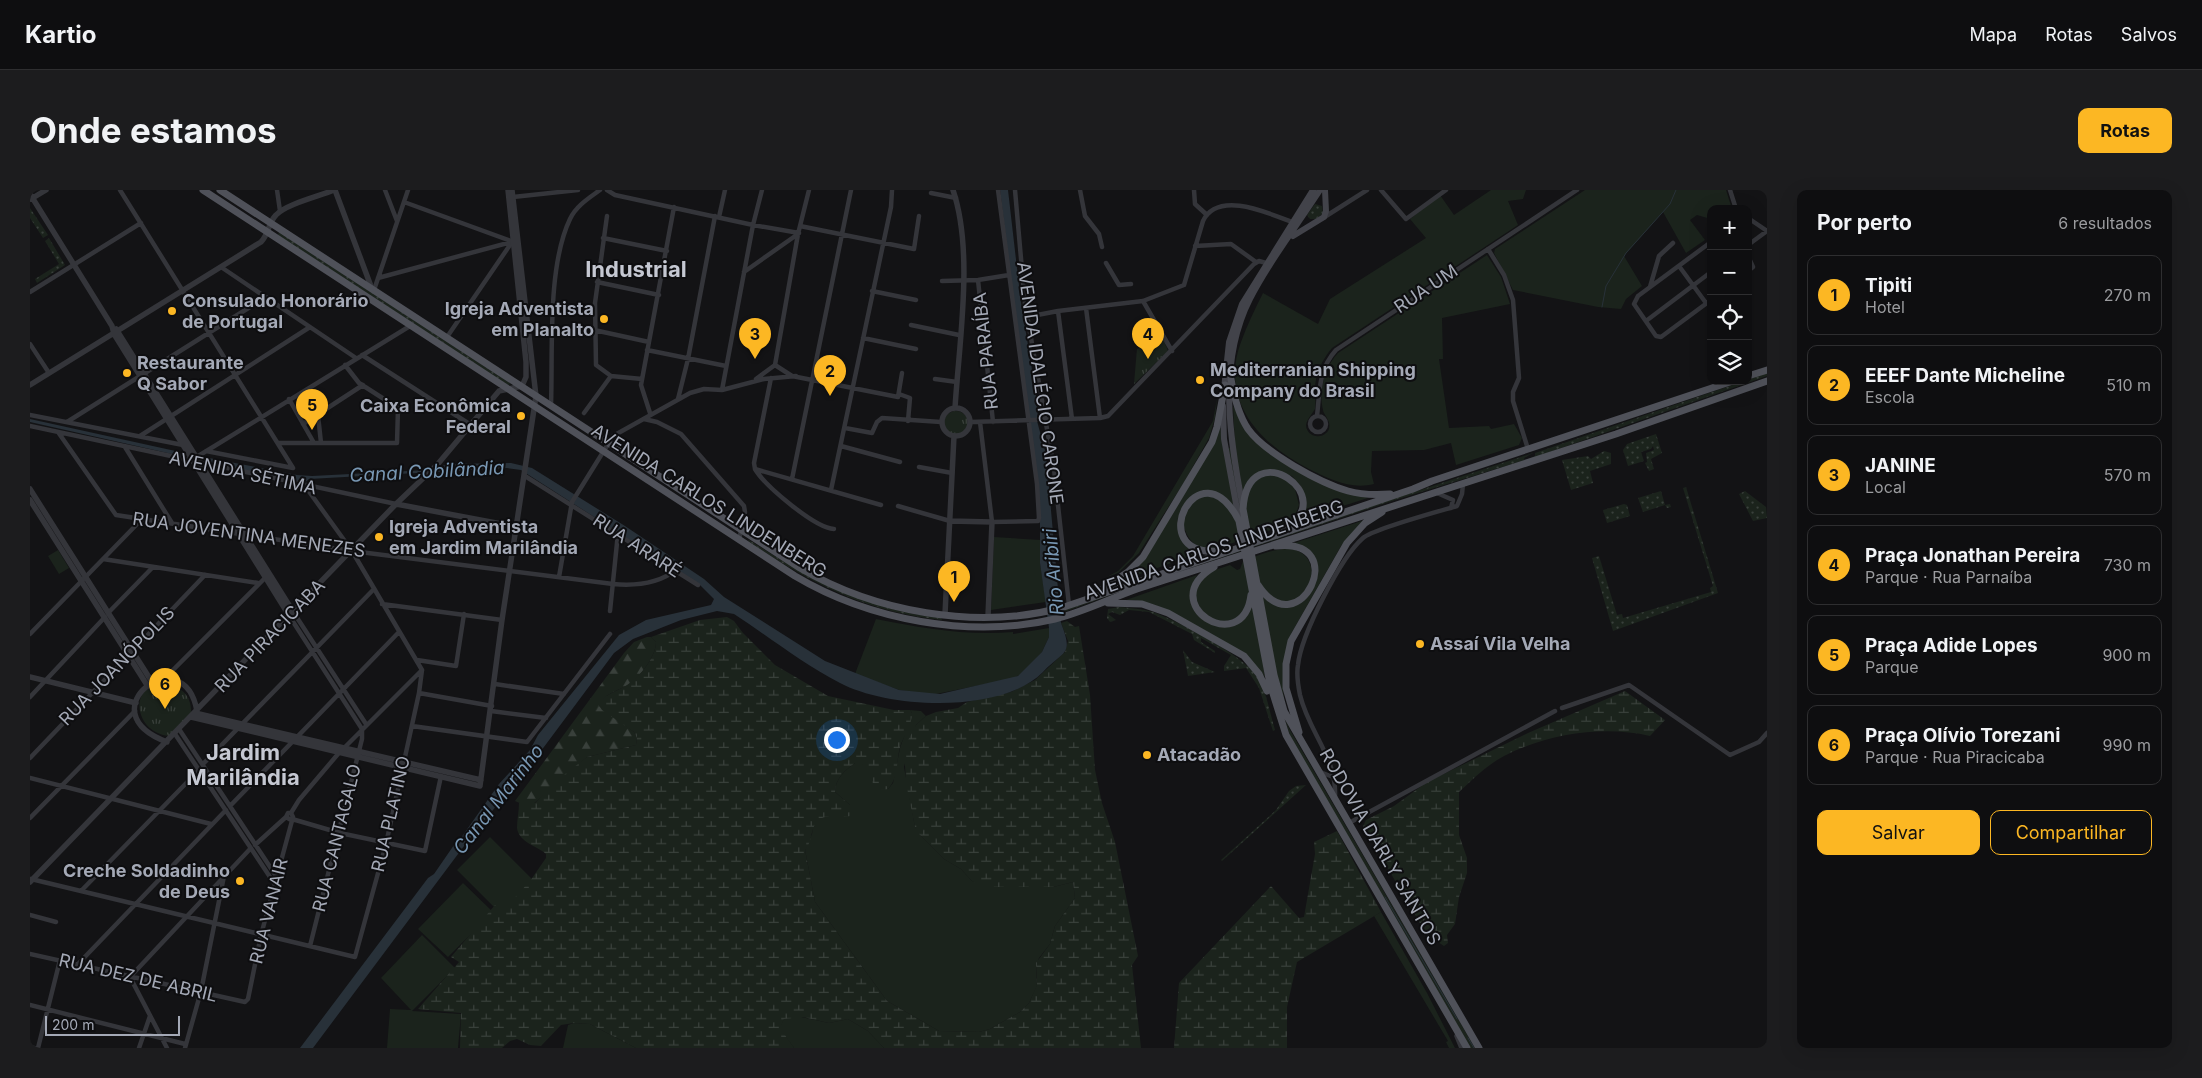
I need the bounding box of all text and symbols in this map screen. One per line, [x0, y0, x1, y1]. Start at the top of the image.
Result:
text: Kartio [25, 20, 96, 49]
text: Mapa [1969, 24, 2017, 45]
text: Rotas [2045, 24, 2093, 45]
text: Salvos [2121, 24, 2177, 45]
button: Rotas [2078, 108, 2172, 153]
text: Onde estamos [30, 109, 277, 151]
map controls [1707, 205, 1752, 385]
button: + [1707, 205, 1752, 250]
text: Por perto [1817, 210, 1912, 235]
text: 6 resultados [2058, 213, 2152, 233]
button: − [1707, 250, 1752, 295]
district label: Industrial [585, 256, 687, 282]
street label: AVENIDA IDALÉCIO CARONE [1013, 260, 1069, 506]
street label: RUA UM [1390, 260, 1461, 317]
text: Tipiti [1865, 274, 1912, 297]
text: 1 [1831, 285, 1837, 305]
text: 270 m [2104, 285, 2151, 305]
place label: Consulado Honorário de Portugal [182, 290, 368, 332]
street label: RUA PARAÍBA [968, 291, 1002, 411]
button: locate [1707, 295, 1752, 340]
text: Hotel [1865, 297, 1905, 317]
place label: Igreja Adventista em Planalto [445, 298, 594, 340]
marker: Consulado Honorário de Portugal [166, 305, 178, 317]
marker: Igreja Adventista em Planalto [598, 313, 610, 325]
pin: 3 [739, 318, 771, 359]
pin: 4 [1132, 318, 1164, 359]
button: layers [1707, 340, 1752, 385]
place label: Restaurante Q Sabor [137, 352, 244, 394]
pin: 2 [814, 355, 846, 396]
place label: Mediterranian Shipping Company do Brasil [1210, 359, 1416, 401]
text: EEEF Dante Micheline [1865, 364, 2065, 387]
marker: Restaurante Q Sabor [121, 367, 133, 379]
marker: Mediterranian Shipping Company do Brasil [1194, 374, 1206, 386]
text: 2 [1829, 375, 1839, 395]
text: 510 m [2106, 375, 2151, 395]
text: Escola [1865, 387, 1915, 407]
pin: 5 [296, 389, 328, 430]
place label: Caixa Econômica Federal [360, 395, 511, 437]
marker: Caixa Econômica Federal [515, 410, 527, 422]
street label: AVENIDA CARLOS LINDENBERG [588, 419, 831, 582]
street label: AVENIDA SÉTIMA [167, 446, 319, 498]
text: JANINE [1865, 454, 1936, 477]
water label: Canal Cobilândia [349, 456, 506, 487]
text: 3 [1829, 465, 1839, 485]
text: 570 m [2104, 465, 2151, 485]
text: Local [1865, 477, 1906, 497]
street label: AVENIDA CARLOS LINDENBERG [1081, 495, 1346, 604]
street label: RUA JOVENTINA MENEZES [131, 508, 367, 561]
street label: RUA ARARÉ [589, 508, 686, 582]
place label: Igreja Adventista em Jardim Marilândia [389, 516, 578, 558]
water label: Rio Aribiri [1038, 527, 1069, 616]
marker: Igreja Adventista em Jardim Marilândia [373, 531, 385, 543]
text: Praça Jonathan Pereira [1865, 544, 2080, 567]
text: 4 [1829, 555, 1839, 575]
text: 730 m [2104, 555, 2151, 575]
pin: 1 [938, 561, 970, 602]
text: Parque · Rua Parnaíba [1865, 567, 2032, 587]
street label: RUA PIRACICABA [210, 575, 329, 697]
street label: RUA JOANÓPOLIS [54, 601, 179, 729]
place label: Assaí Vila Velha [1430, 633, 1571, 654]
text: Praça Adide Lopes [1865, 634, 2038, 657]
marker: Assaí Vila Velha [1414, 638, 1426, 650]
text: 5 [1829, 645, 1839, 665]
text: 900 m [2102, 645, 2151, 665]
text: Parque [1865, 657, 1919, 677]
pin: 6 [149, 668, 181, 709]
text: Praça Olívio Torezani [1865, 724, 2060, 747]
your location [824, 727, 850, 753]
text: 6 [1829, 735, 1839, 755]
text: 990 m [2103, 735, 2151, 755]
district label: Jardim Marilândia [186, 739, 300, 790]
water label: Canal Marinho [448, 740, 548, 859]
place label: Atacadão [1157, 744, 1241, 765]
street label: RODOVIA DARLY SANTOS [1315, 745, 1445, 949]
text: Parque · Rua Piracicaba [1865, 747, 2045, 767]
marker: Atacadão [1141, 749, 1153, 761]
street label: RUA PLATINO [367, 754, 414, 874]
street label: RUA CANTAGALO [308, 762, 365, 914]
button: Salvar [1817, 810, 1980, 855]
button: Compartilhar [1990, 810, 2152, 855]
street label: RUA VANAIR [245, 855, 292, 966]
place label: Creche Soldadinho de Deus [63, 860, 230, 902]
marker: Creche Soldadinho de Deus [234, 875, 246, 887]
street label: RUA DEZ DE ABRIL [57, 949, 219, 1006]
scale bar [45, 1013, 180, 1036]
text: 200 m [52, 1016, 94, 1033]

